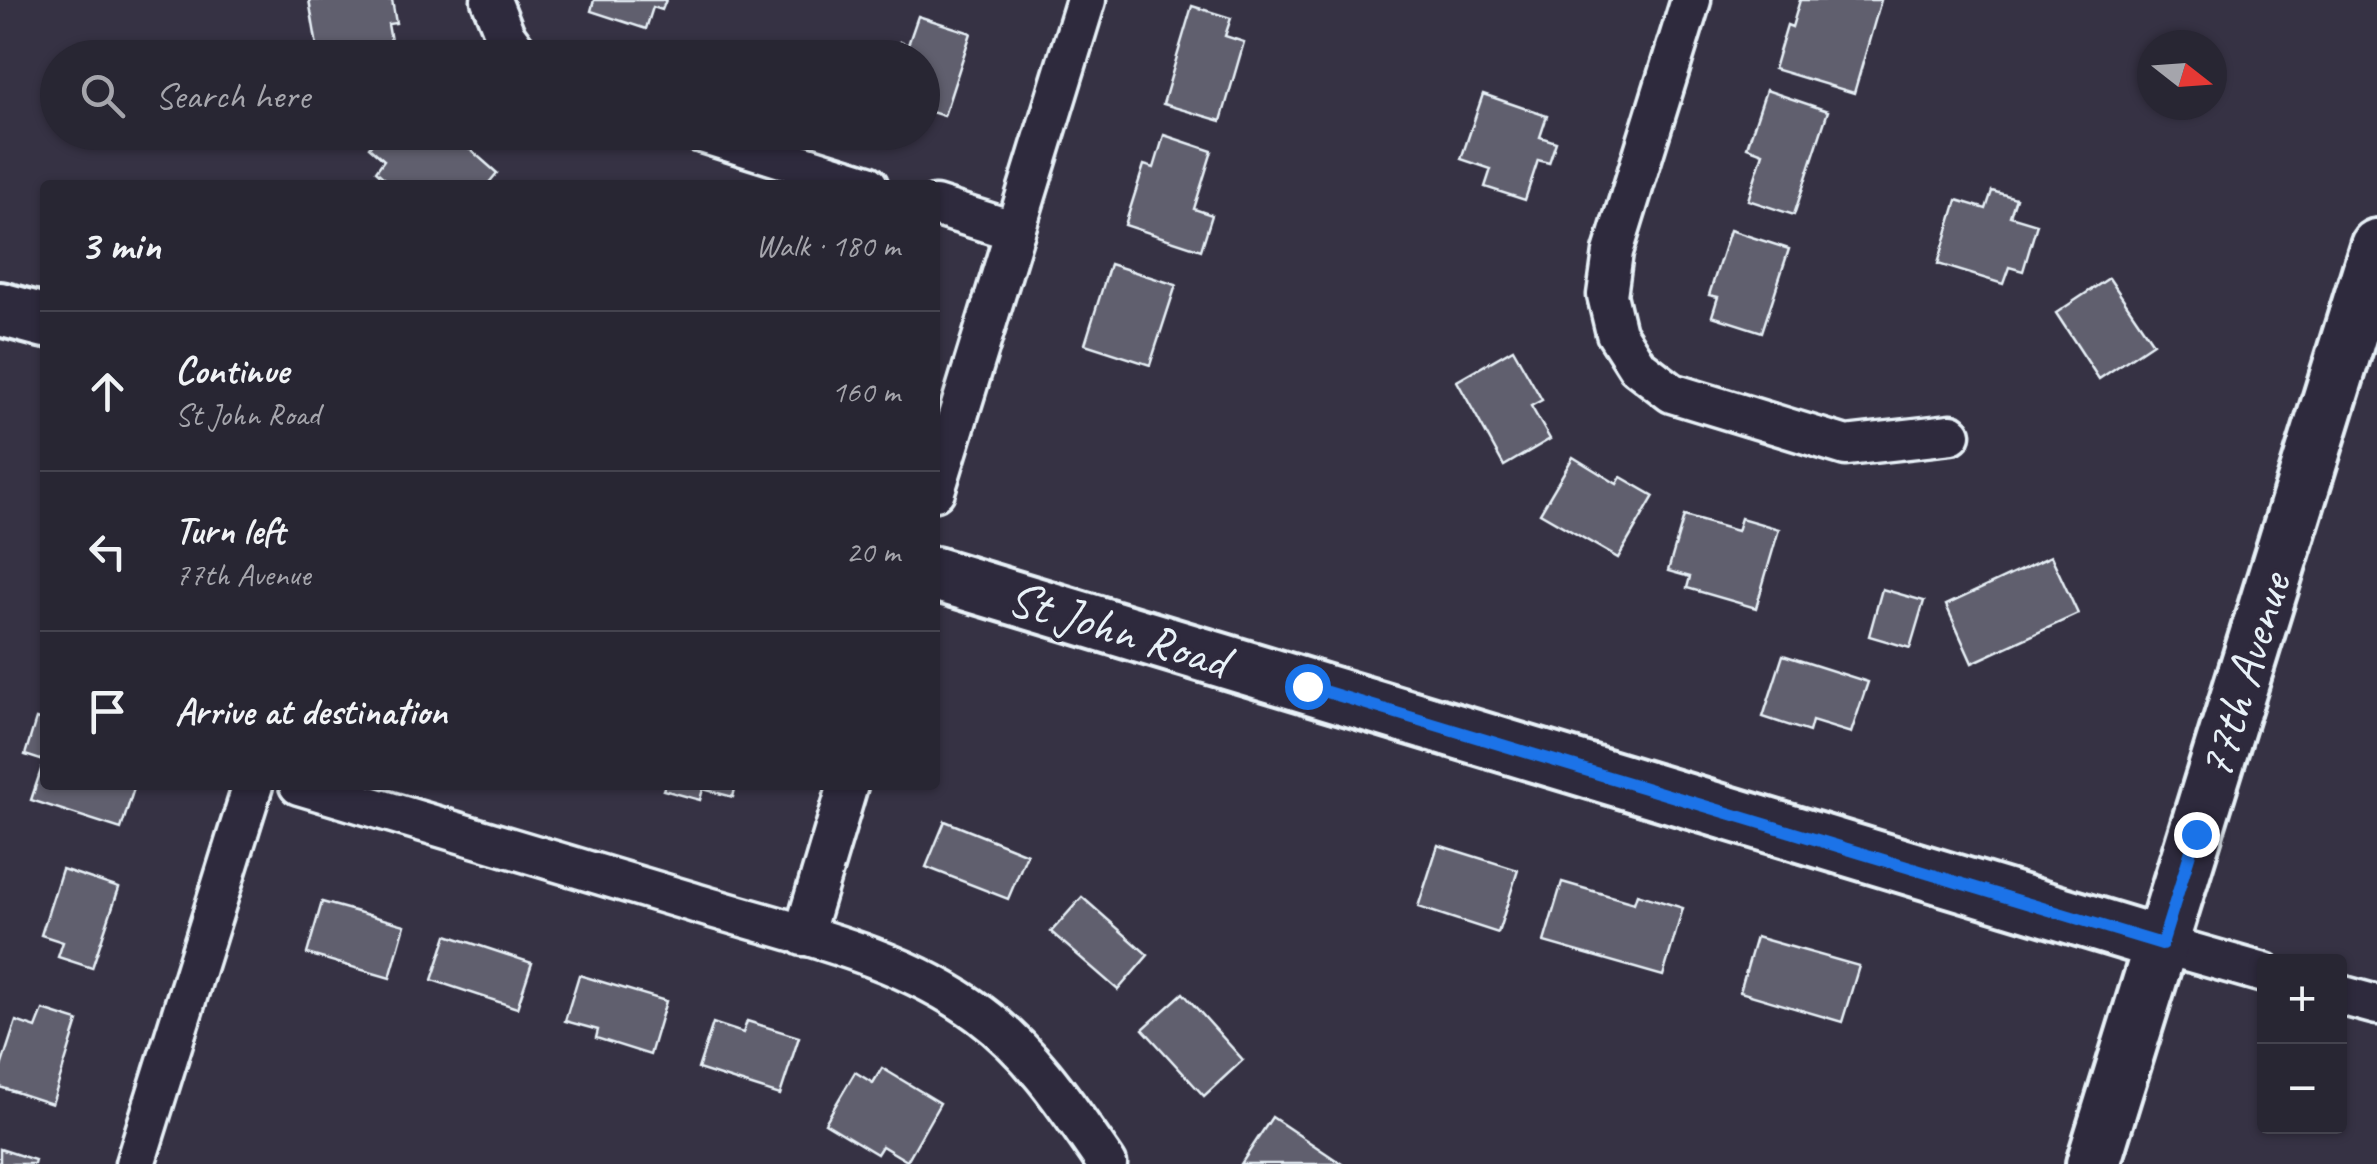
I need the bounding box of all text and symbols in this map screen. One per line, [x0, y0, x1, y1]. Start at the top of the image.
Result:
north arrow [2137, 30, 2227, 120]
search box [40, 40, 940, 150]
icon: search [75, 68, 130, 123]
text: Search here [155, 72, 310, 119]
text: 3 min [80, 219, 160, 272]
text: Walk · 180 m [756, 225, 900, 266]
text: Continue [175, 347, 289, 394]
icon: ahead [80, 364, 135, 419]
text: 160 m [831, 371, 900, 412]
text: St John Road [175, 394, 320, 435]
text: Turn left [175, 507, 285, 554]
icon: left [80, 524, 135, 579]
text: 20 m [846, 531, 900, 572]
text: 77th Avenue [175, 554, 310, 595]
street label: 77th Avenue [2183, 563, 2306, 786]
street label: St John Road [1001, 566, 1242, 694]
route start [1285, 664, 1331, 710]
icon: arrive [80, 684, 135, 739]
text: Arrive at destination [175, 688, 447, 735]
route end [2174, 812, 2220, 858]
map controls [2257, 954, 2347, 1134]
button: + [2257, 954, 2347, 1044]
button: − [2257, 1044, 2347, 1134]

